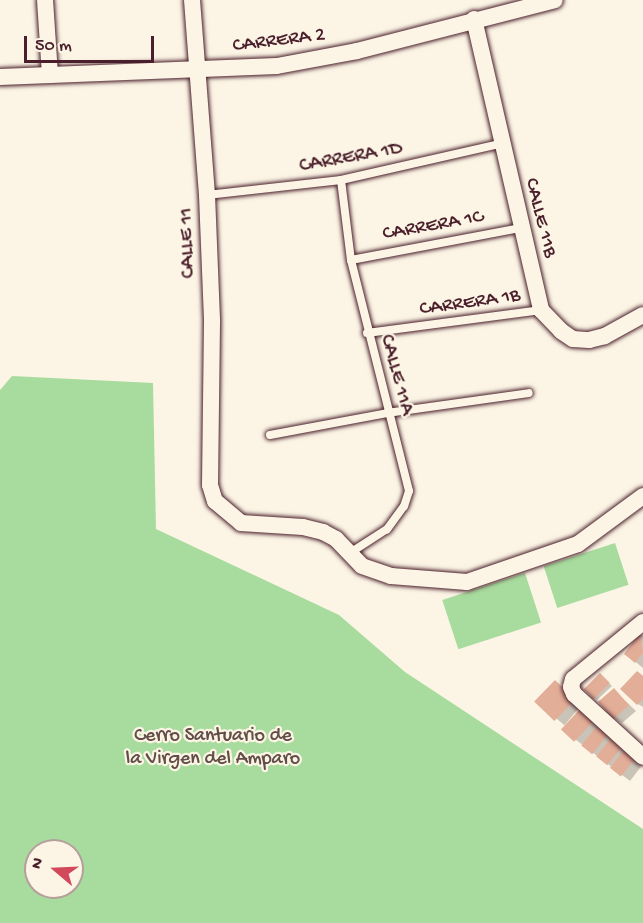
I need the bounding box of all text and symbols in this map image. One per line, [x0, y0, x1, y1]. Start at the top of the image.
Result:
street label: CARRERA 2 [231, 23, 327, 59]
scale bar [27, 24, 158, 62]
text: 50 m [35, 36, 72, 57]
street label: CARRERA 1D [298, 137, 404, 179]
street label: CALLE 11B [519, 176, 561, 260]
street label: CARRERA 1C [381, 205, 485, 247]
street label: CALLE 11 [175, 207, 201, 279]
street label: CARRERA 1B [418, 284, 522, 322]
street label: CALLE 11A [374, 332, 418, 418]
park label: Cerro Santuario de la Virgen del Amparo [126, 725, 300, 772]
north arrow [24, 839, 84, 899]
text: N [28, 856, 49, 872]

